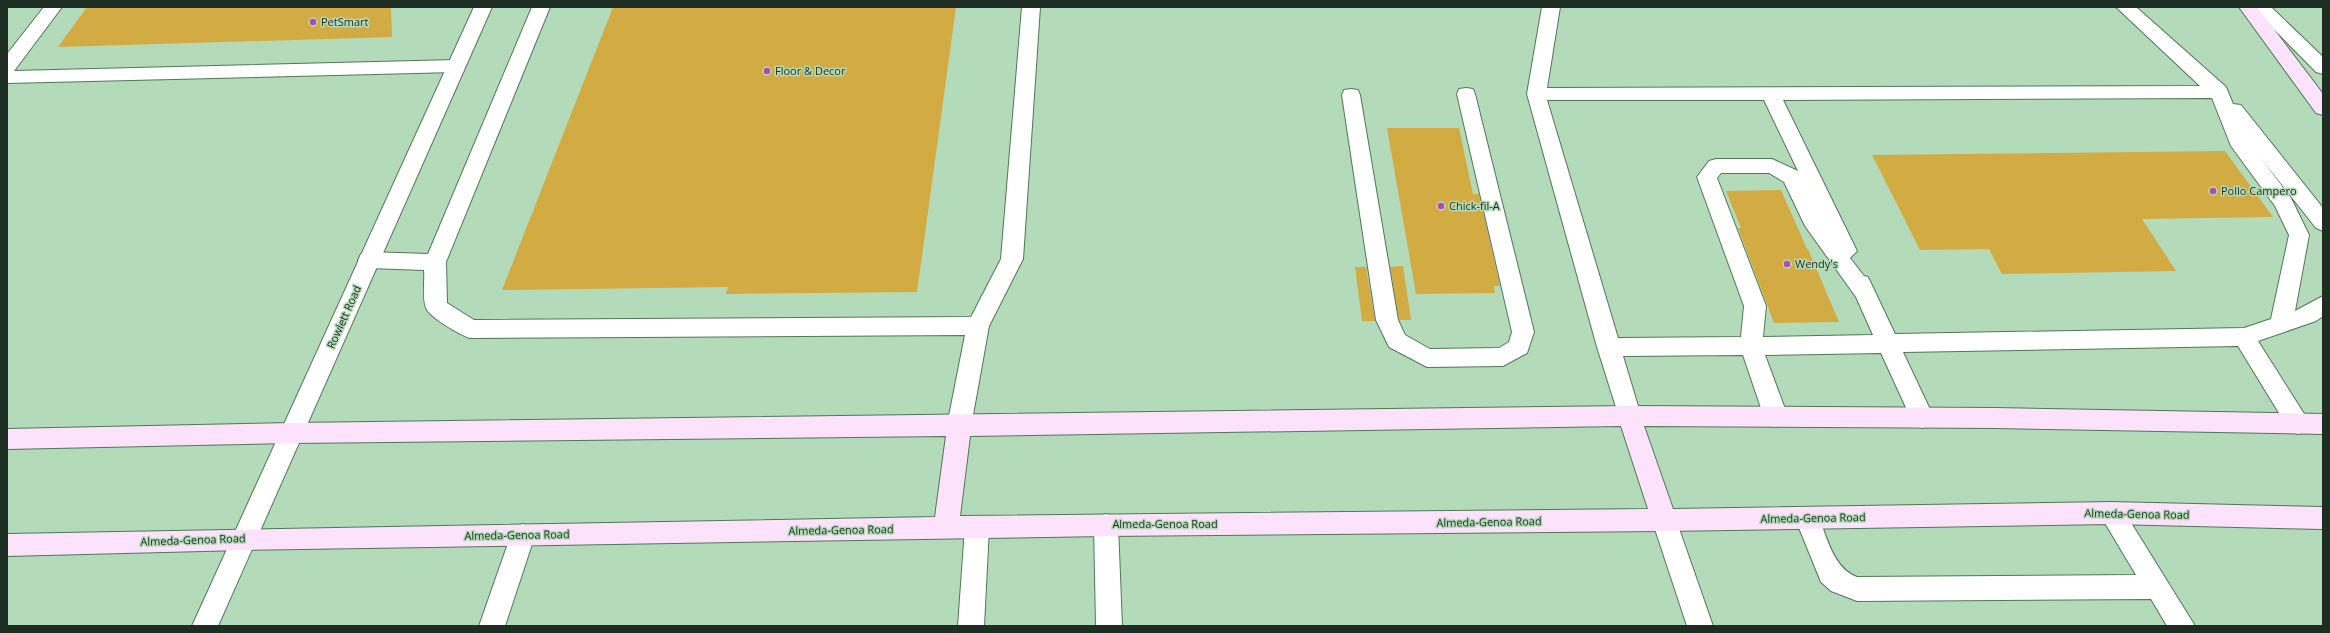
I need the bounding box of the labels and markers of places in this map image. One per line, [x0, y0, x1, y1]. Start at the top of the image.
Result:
place label: PetSmart [321, 14, 369, 29]
marker: PetSmart [308, 17, 318, 27]
place label: Floor & Decor [775, 63, 846, 78]
marker: Floor & Decor [762, 66, 772, 76]
place label: Pollo Campero [2221, 183, 2297, 198]
marker: Pollo Campero [2208, 186, 2218, 196]
place label: Chick-fil-A [1449, 198, 1500, 213]
marker: Chick-fil-A [1436, 201, 1446, 211]
place label: Wendy's [1795, 256, 1838, 271]
marker: Wendy's [1782, 259, 1792, 269]

